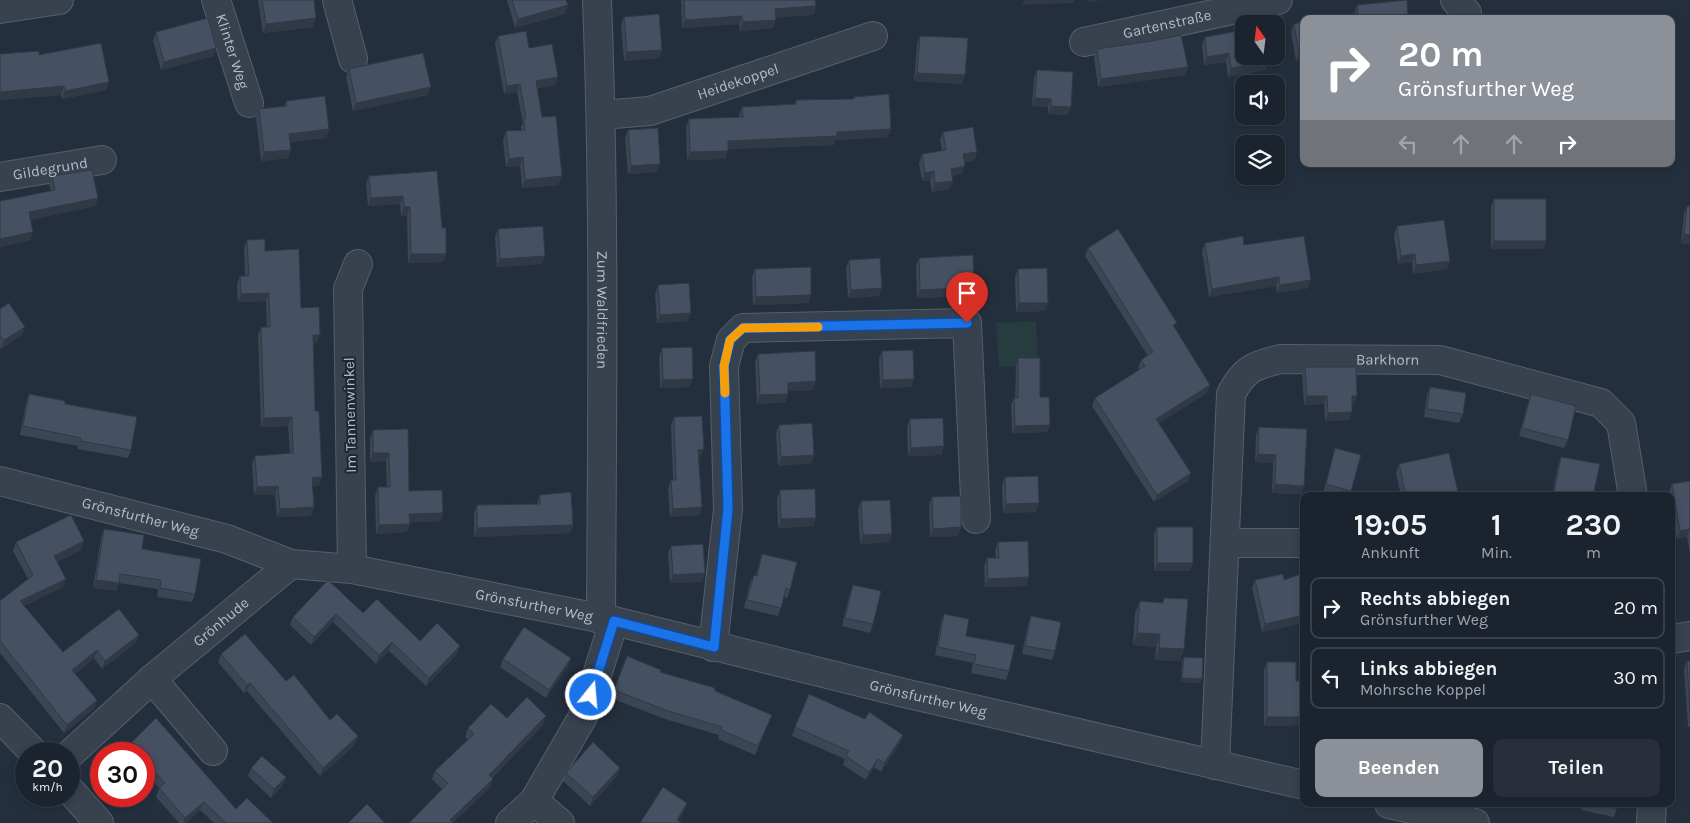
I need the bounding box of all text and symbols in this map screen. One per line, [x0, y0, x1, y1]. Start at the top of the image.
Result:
street label: Gartenstraße [1121, 6, 1213, 42]
street label: Klinter Weg [212, 11, 253, 92]
north arrow [1235, 15, 1285, 65]
map controls [1235, 15, 1285, 185]
text: 20 m [1398, 34, 1483, 75]
icon: right [1315, 35, 1380, 100]
street label: Heidekoppel [695, 59, 781, 103]
button: sound [1235, 75, 1285, 125]
text: Grönsfurther Weg [1398, 76, 1574, 102]
icon: left [1394, 130, 1422, 158]
icon: ahead [1447, 130, 1475, 158]
icon: ahead [1500, 130, 1528, 158]
icon: right [1553, 130, 1581, 158]
button: layers [1235, 135, 1285, 185]
street label: Gildegrund [11, 153, 89, 184]
street label: Zum Waldfrieden [593, 251, 611, 369]
pin [946, 272, 988, 323]
icon: arrive [953, 279, 981, 307]
street label: Barkhorn [1356, 350, 1419, 369]
street label: Im Tannenwinkel [340, 357, 360, 473]
street label: Grönsfurther Weg [80, 493, 201, 541]
text: 19:05 [1354, 507, 1427, 543]
text: 1 [1491, 507, 1502, 543]
text: 230 [1565, 507, 1621, 543]
text: Ankunft [1361, 543, 1420, 562]
text: Min. [1481, 543, 1512, 562]
text: m [1586, 543, 1601, 562]
street label: Grönsfurther Weg [474, 585, 595, 626]
text: Rechts abbiegen [1360, 588, 1510, 610]
street label: Grönhude [189, 594, 253, 650]
icon: right [1317, 594, 1345, 622]
text: 20 m [1613, 597, 1658, 619]
text: Grönsfurther Weg [1360, 610, 1488, 629]
text: Links abbiegen [1360, 658, 1497, 680]
icon: left [1317, 664, 1345, 692]
text: 30 m [1613, 667, 1658, 689]
position arrow [564, 668, 616, 720]
street label: Grönsfurther Weg [868, 676, 989, 721]
text: Mohrsche Koppel [1360, 680, 1486, 699]
button: Beenden [1315, 739, 1483, 797]
button: Teilen [1493, 739, 1660, 797]
speed limit sign: 30 [90, 742, 155, 807]
text: 20 [32, 754, 63, 783]
text: km/h [32, 780, 63, 794]

